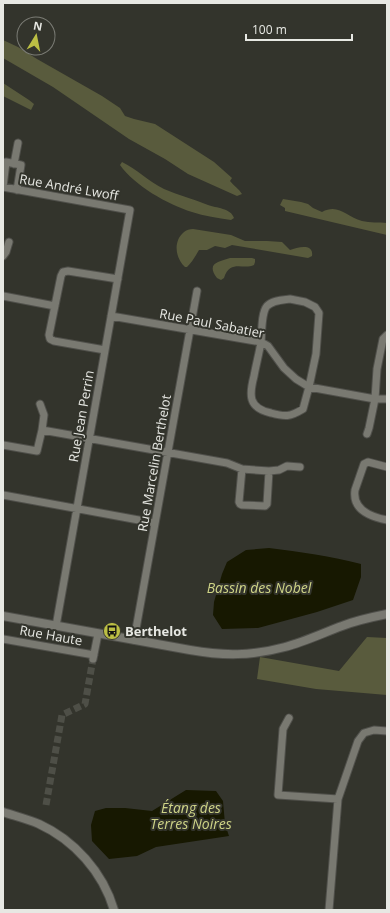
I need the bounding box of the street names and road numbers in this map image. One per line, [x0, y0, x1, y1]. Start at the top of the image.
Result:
street label: Rue André Lwoff [18, 169, 121, 205]
street label: Rue Paul Sabatier [158, 304, 267, 342]
street label: Rue Jean Perrin [64, 369, 98, 463]
street label: Rue Marcelin Berthelot [133, 393, 175, 533]
street label: Rue Haute [18, 621, 84, 649]

